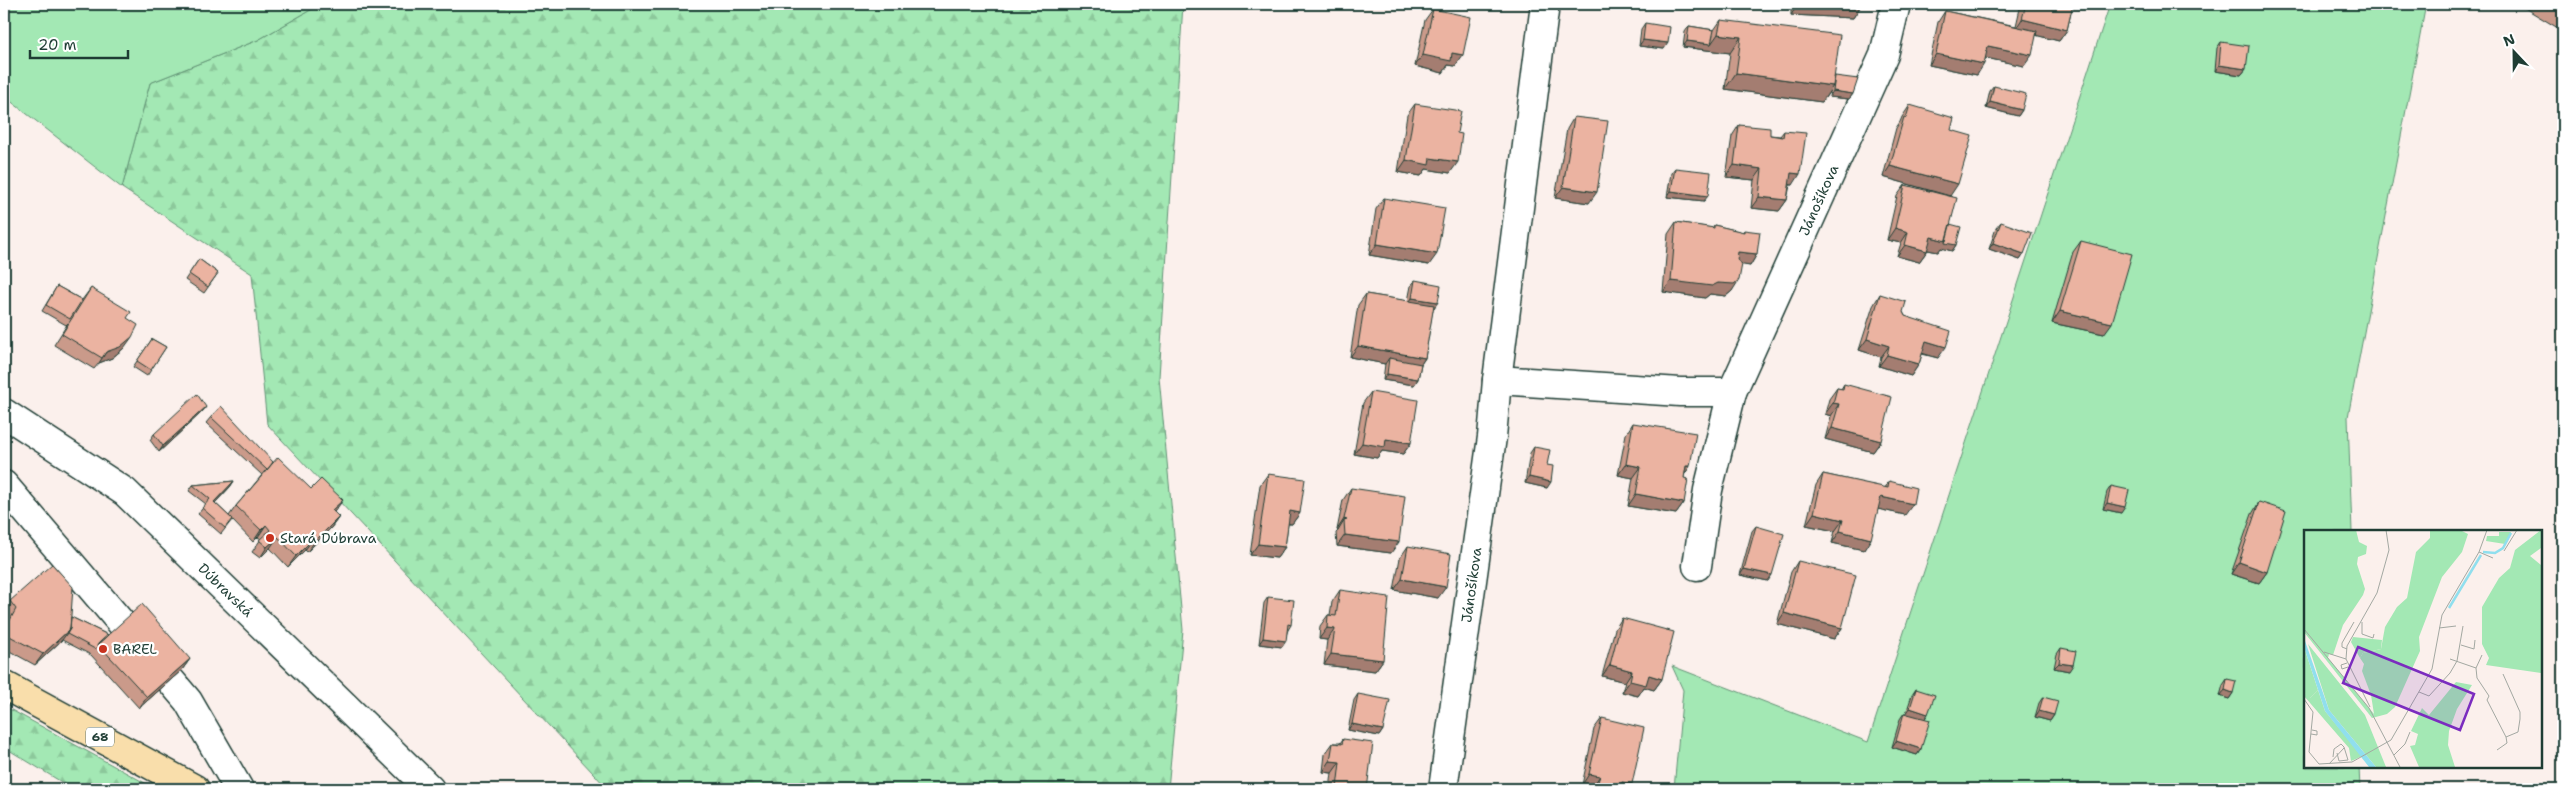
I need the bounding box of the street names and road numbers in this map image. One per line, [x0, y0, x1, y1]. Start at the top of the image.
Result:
street label: Jánošíkova [1795, 161, 1843, 238]
street label: Jánošíkova [1457, 546, 1486, 624]
street label: Dúbravská [194, 559, 257, 621]
road number: 68 [86, 728, 114, 746]

